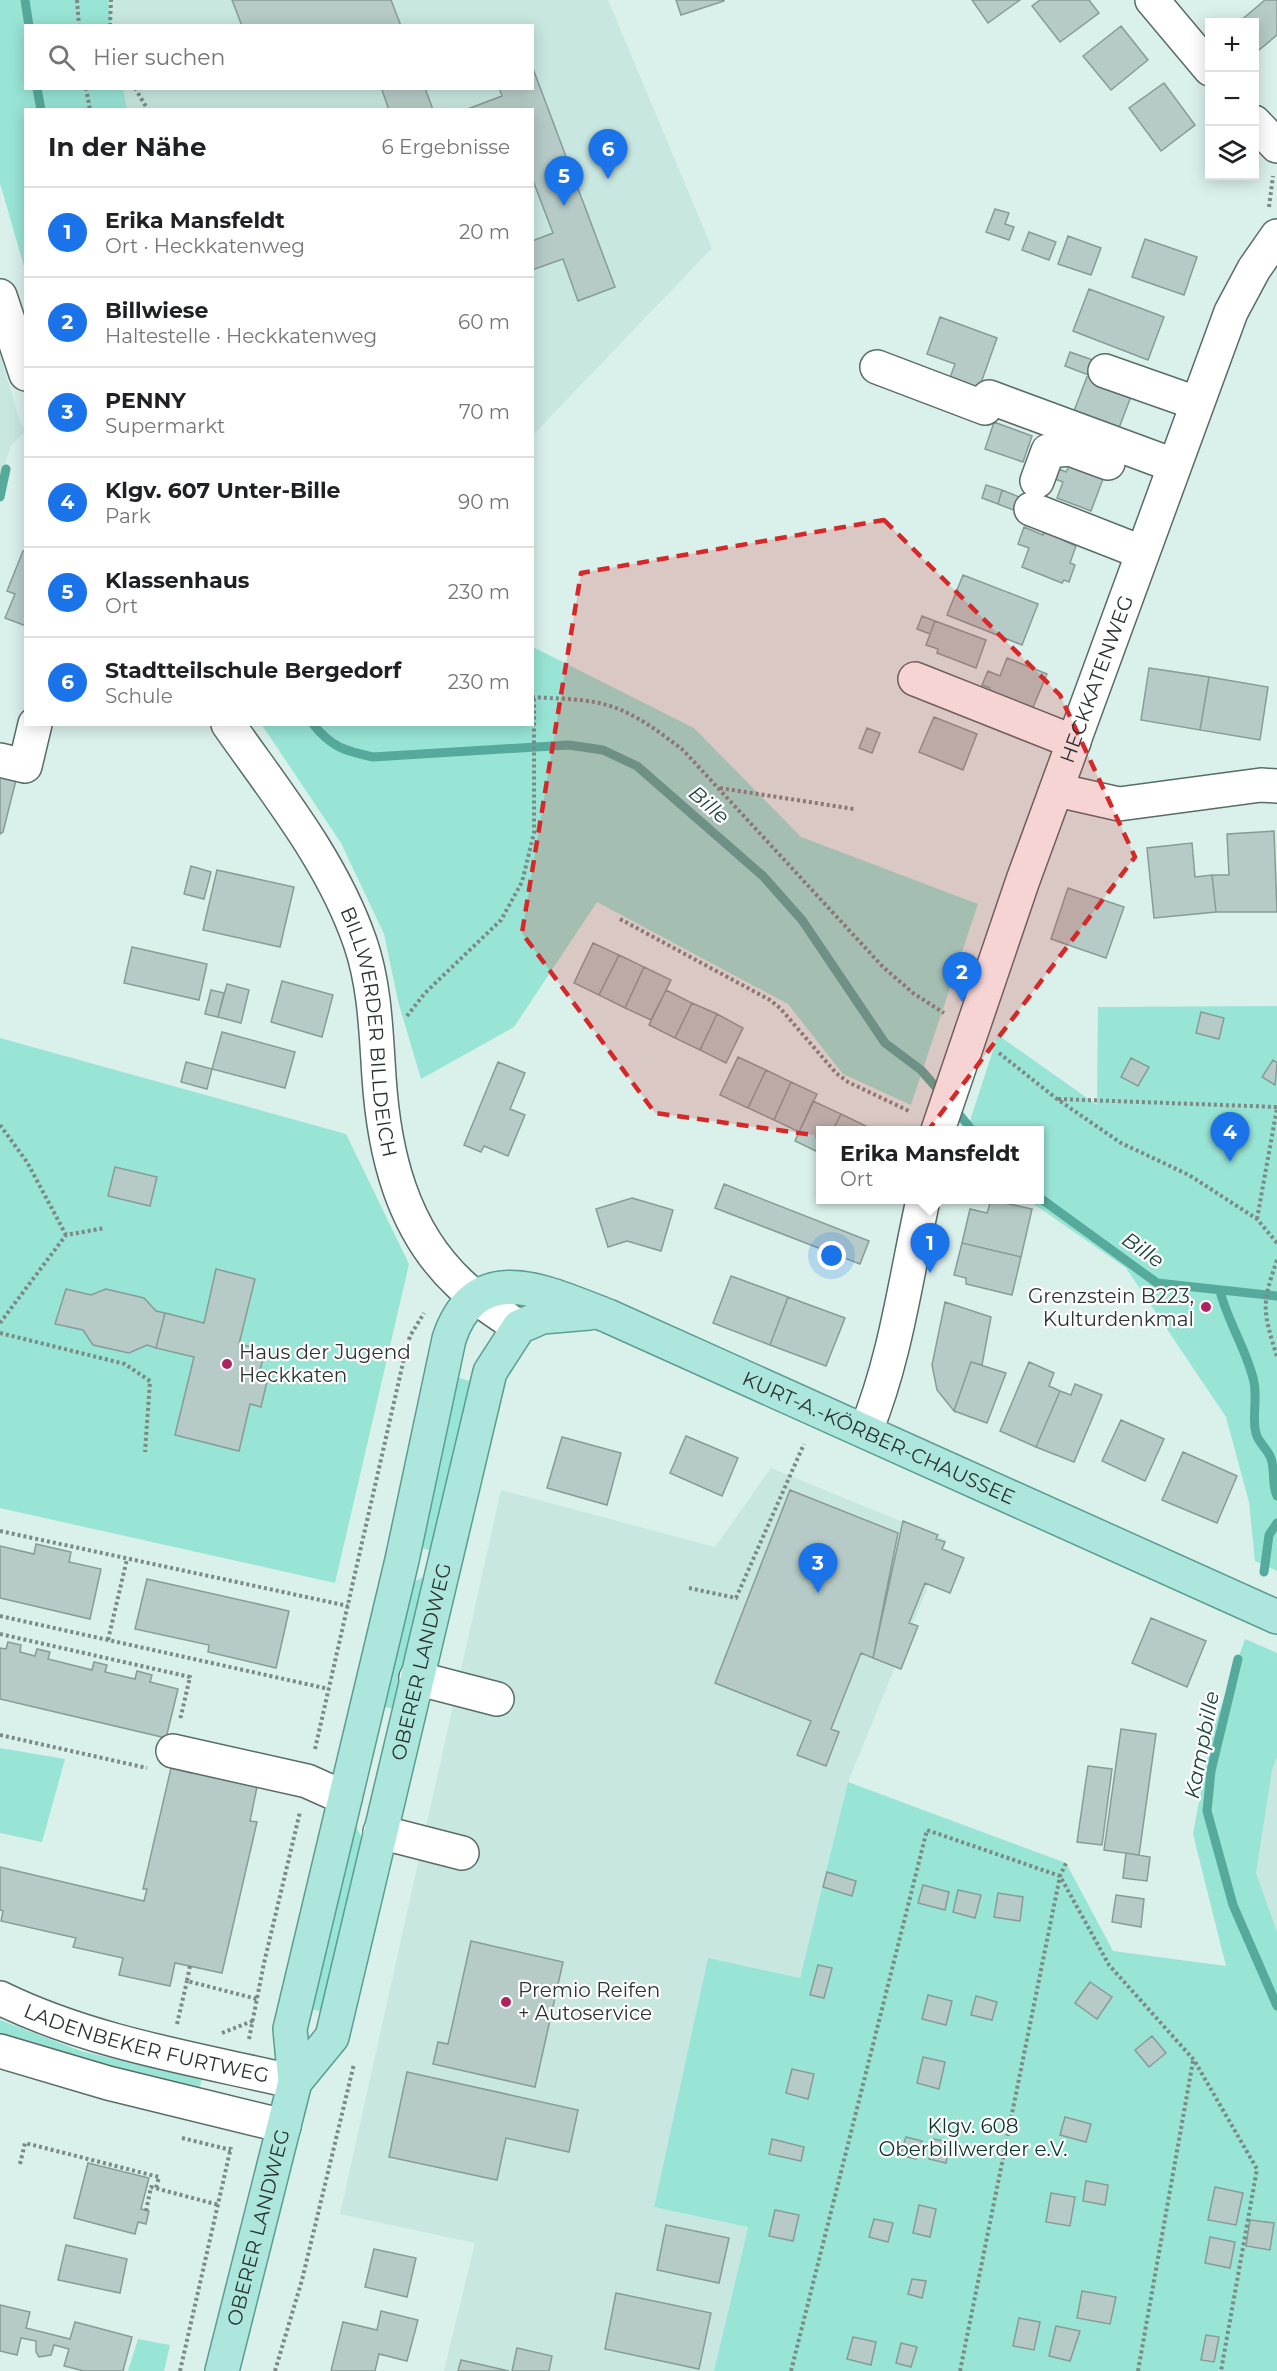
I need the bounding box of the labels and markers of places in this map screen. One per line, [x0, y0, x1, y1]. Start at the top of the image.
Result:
pin: 6 [588, 130, 628, 179]
pin: 5 [544, 156, 584, 206]
pin: 2 [942, 952, 982, 1002]
pin: 4 [1210, 1112, 1250, 1162]
pin: 1 [910, 1224, 950, 1273]
place label: Grenzstein B223, Kulturdenkmal [1028, 1284, 1194, 1331]
marker: Grenzstein B223, Kulturdenkmal [1199, 1300, 1213, 1314]
place label: Haus der Jugend Heckkaten [239, 1340, 411, 1387]
marker: Haus der Jugend Heckkaten [220, 1357, 234, 1371]
pin: 3 [798, 1544, 838, 1593]
place label: Premio Reifen + Autoservice [518, 1978, 660, 2025]
marker: Premio Reifen + Autoservice [499, 1995, 513, 2009]

